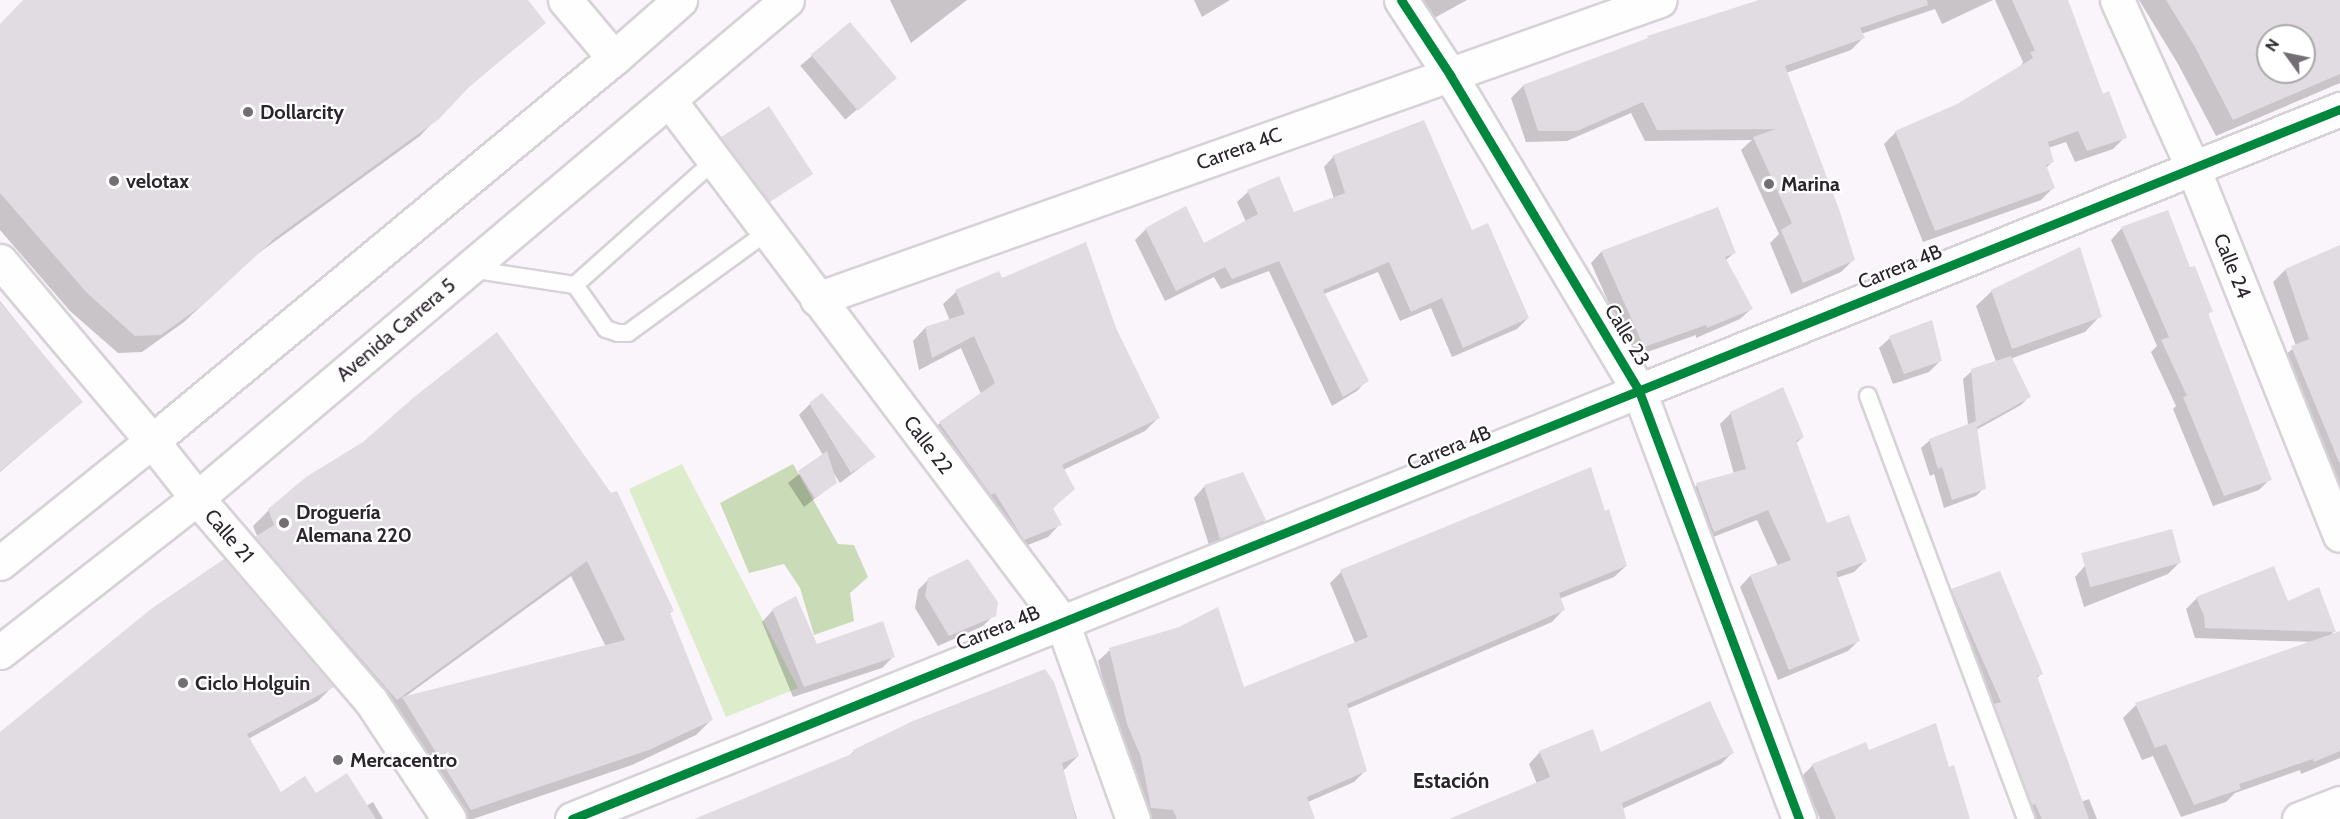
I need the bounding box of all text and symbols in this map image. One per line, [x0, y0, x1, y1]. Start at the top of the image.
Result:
north arrow [2256, 24, 2316, 84]
text: N [2261, 35, 2283, 55]
place label: Dollarcity [260, 100, 344, 124]
marker: Dollarcity [241, 105, 255, 119]
street label: Carrera 4C [1193, 123, 1285, 175]
place label: velotax [126, 169, 189, 193]
place label: Marina [1781, 172, 1840, 196]
marker: velotax [107, 174, 121, 188]
marker: Marina [1762, 177, 1776, 191]
street label: Calle 24 [2208, 230, 2256, 302]
street label: Carrera 4B [1855, 239, 1945, 295]
street label: Avenida Carrera 5 [332, 273, 460, 387]
street label: Calle 23 [1599, 300, 1655, 370]
street label: Calle 22 [898, 411, 958, 479]
street label: Carrera 4B [1404, 420, 1494, 476]
place label: Droguería Alemana 220 [296, 500, 412, 547]
street label: Calle 21 [199, 504, 259, 568]
marker: Droguería Alemana 220 [277, 516, 291, 530]
street label: Carrera 4B [953, 600, 1043, 656]
place label: Ciclo Holguin [195, 671, 310, 695]
marker: Ciclo Holguin [176, 676, 190, 690]
place label: Mercacentro [350, 748, 457, 772]
marker: Mercacentro [331, 753, 345, 767]
district label: Estación [1413, 768, 1489, 794]

